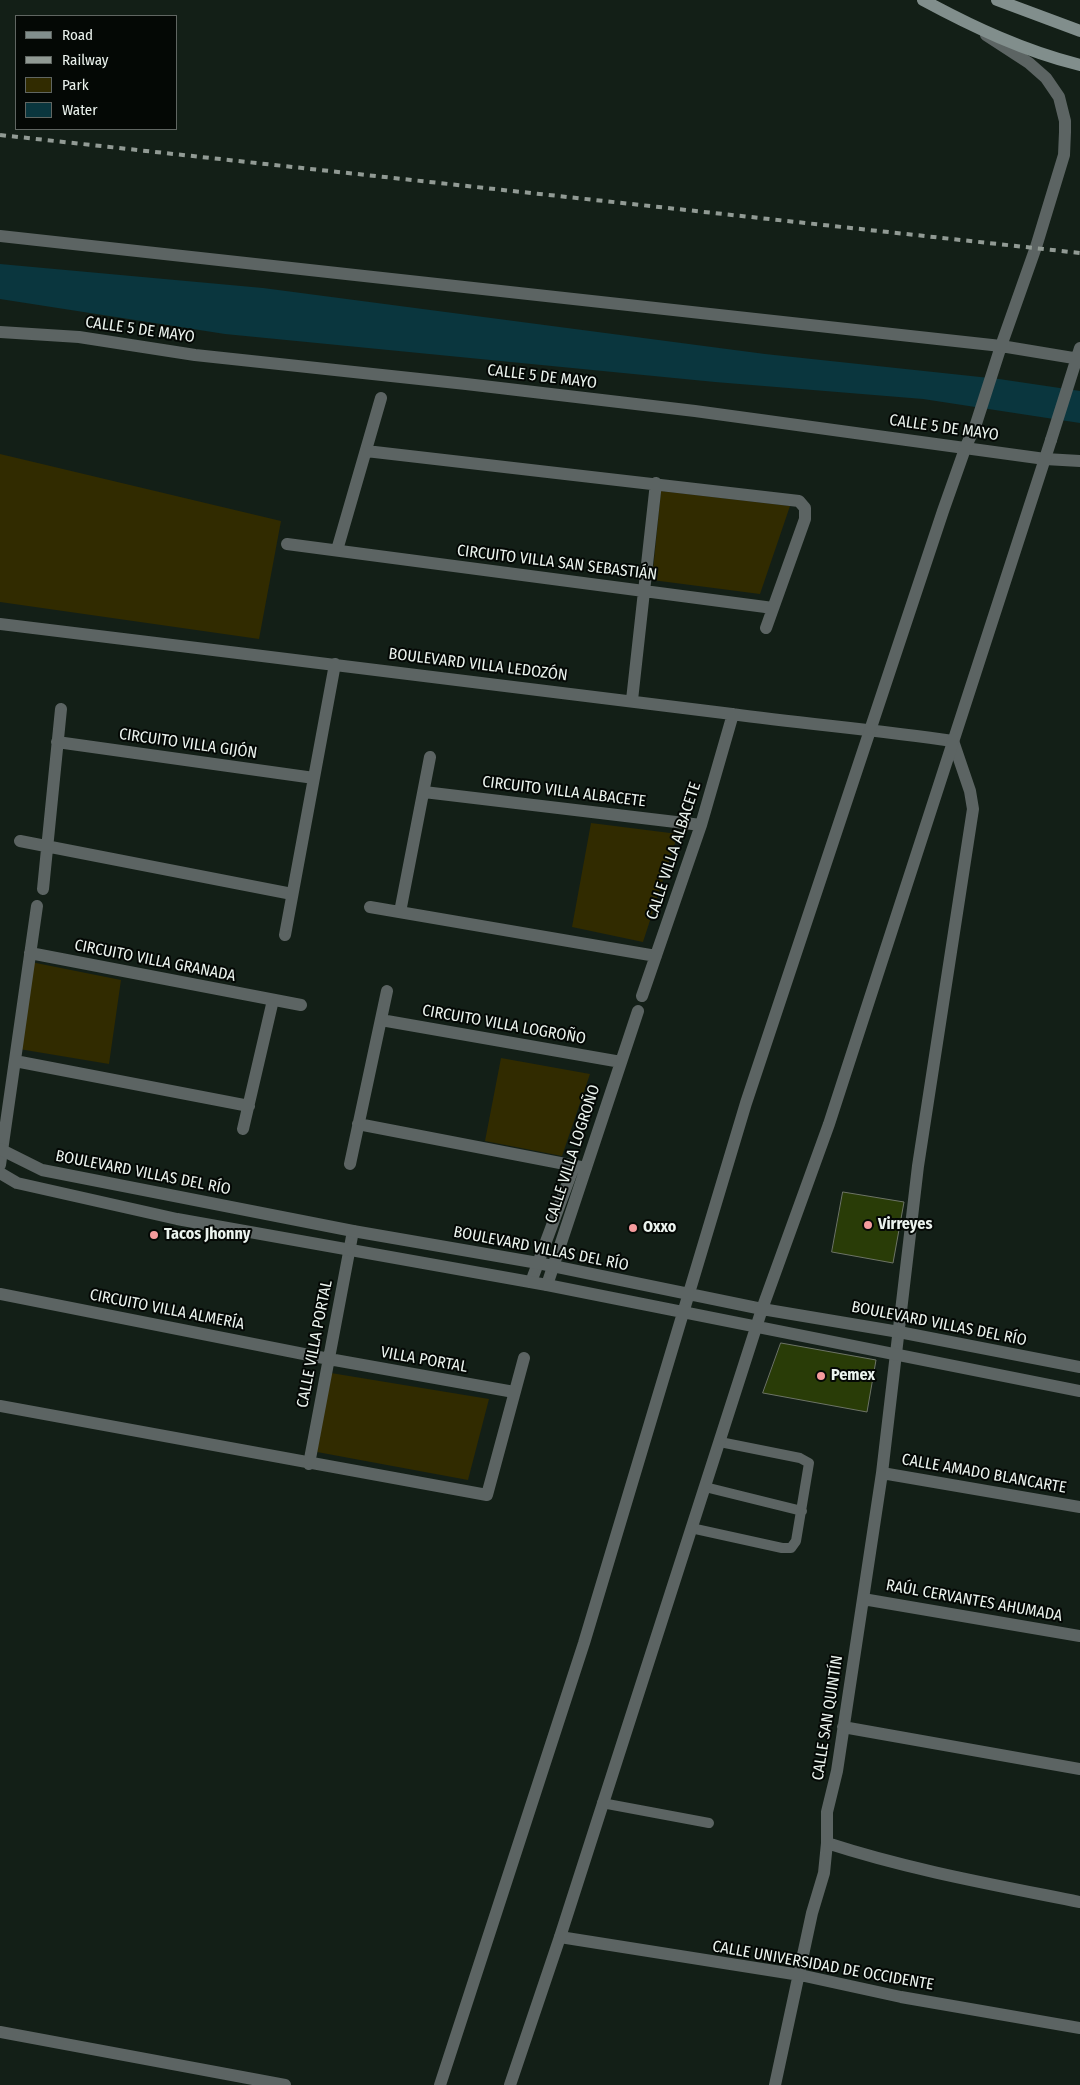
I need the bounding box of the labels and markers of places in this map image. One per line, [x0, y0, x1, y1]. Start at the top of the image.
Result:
place label: Virreyes [878, 1215, 932, 1235]
place label: Oxxo [643, 1218, 676, 1238]
marker: Virreyes [862, 1219, 874, 1231]
marker: Oxxo [627, 1222, 639, 1234]
place label: Tacos Jhonny [164, 1225, 250, 1245]
marker: Tacos Jhonny [148, 1229, 160, 1241]
place label: Pemex [831, 1366, 875, 1386]
marker: Pemex [815, 1370, 827, 1382]

